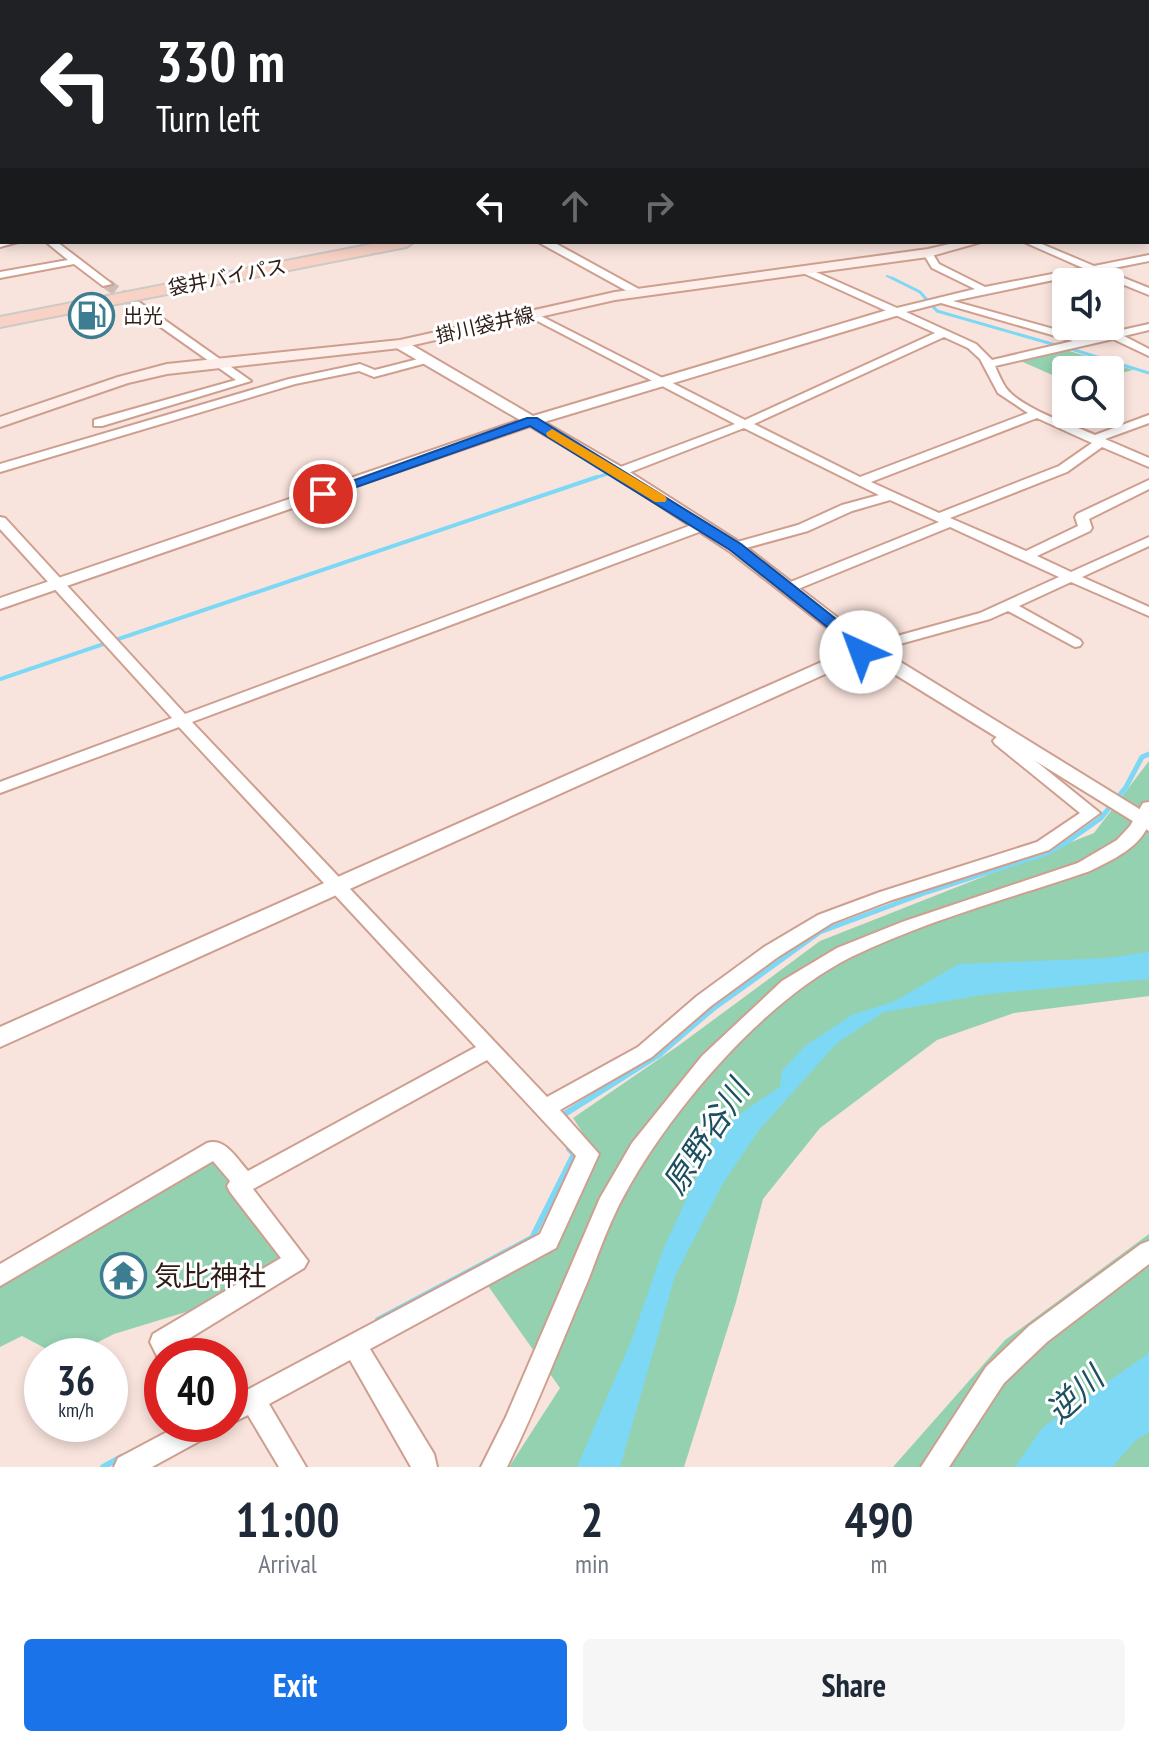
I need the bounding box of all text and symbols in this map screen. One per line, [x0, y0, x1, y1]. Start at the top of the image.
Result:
text: 330 m [156, 25, 285, 97]
icon: left [24, 32, 128, 136]
text: Turn left [156, 95, 260, 142]
icon: left [469, 184, 513, 228]
icon: ahead [553, 184, 597, 228]
icon: right [637, 184, 681, 228]
street label: 袋井バイパス [166, 253, 288, 301]
map controls [1052, 268, 1124, 428]
button: sound [1052, 268, 1124, 340]
fuel station icon: 出光 [68, 292, 116, 340]
street label: 掛川袋井線 [433, 301, 537, 349]
place label: 出光 [123, 303, 163, 329]
button: search [1052, 356, 1124, 428]
pin [289, 460, 357, 528]
icon: arrive [301, 472, 345, 516]
position arrow [819, 610, 903, 694]
water label: 原野谷川 [653, 1069, 759, 1202]
temple icon: 気比神社 [99, 1252, 147, 1300]
place label: 気比神社 [154, 1257, 266, 1294]
speed limit sign: 40 [144, 1338, 248, 1442]
text: 36 [57, 1354, 95, 1406]
water label: 逆川 [1037, 1355, 1114, 1431]
text: km/h [58, 1397, 94, 1423]
text: 11:00 [236, 1488, 339, 1550]
text: 2 [581, 1488, 603, 1550]
text: 490 [845, 1488, 913, 1550]
text: Arrival [258, 1547, 317, 1580]
text: min [575, 1547, 609, 1580]
text: m [871, 1547, 887, 1580]
button: Exit [24, 1639, 567, 1731]
button: Share [583, 1639, 1125, 1731]

